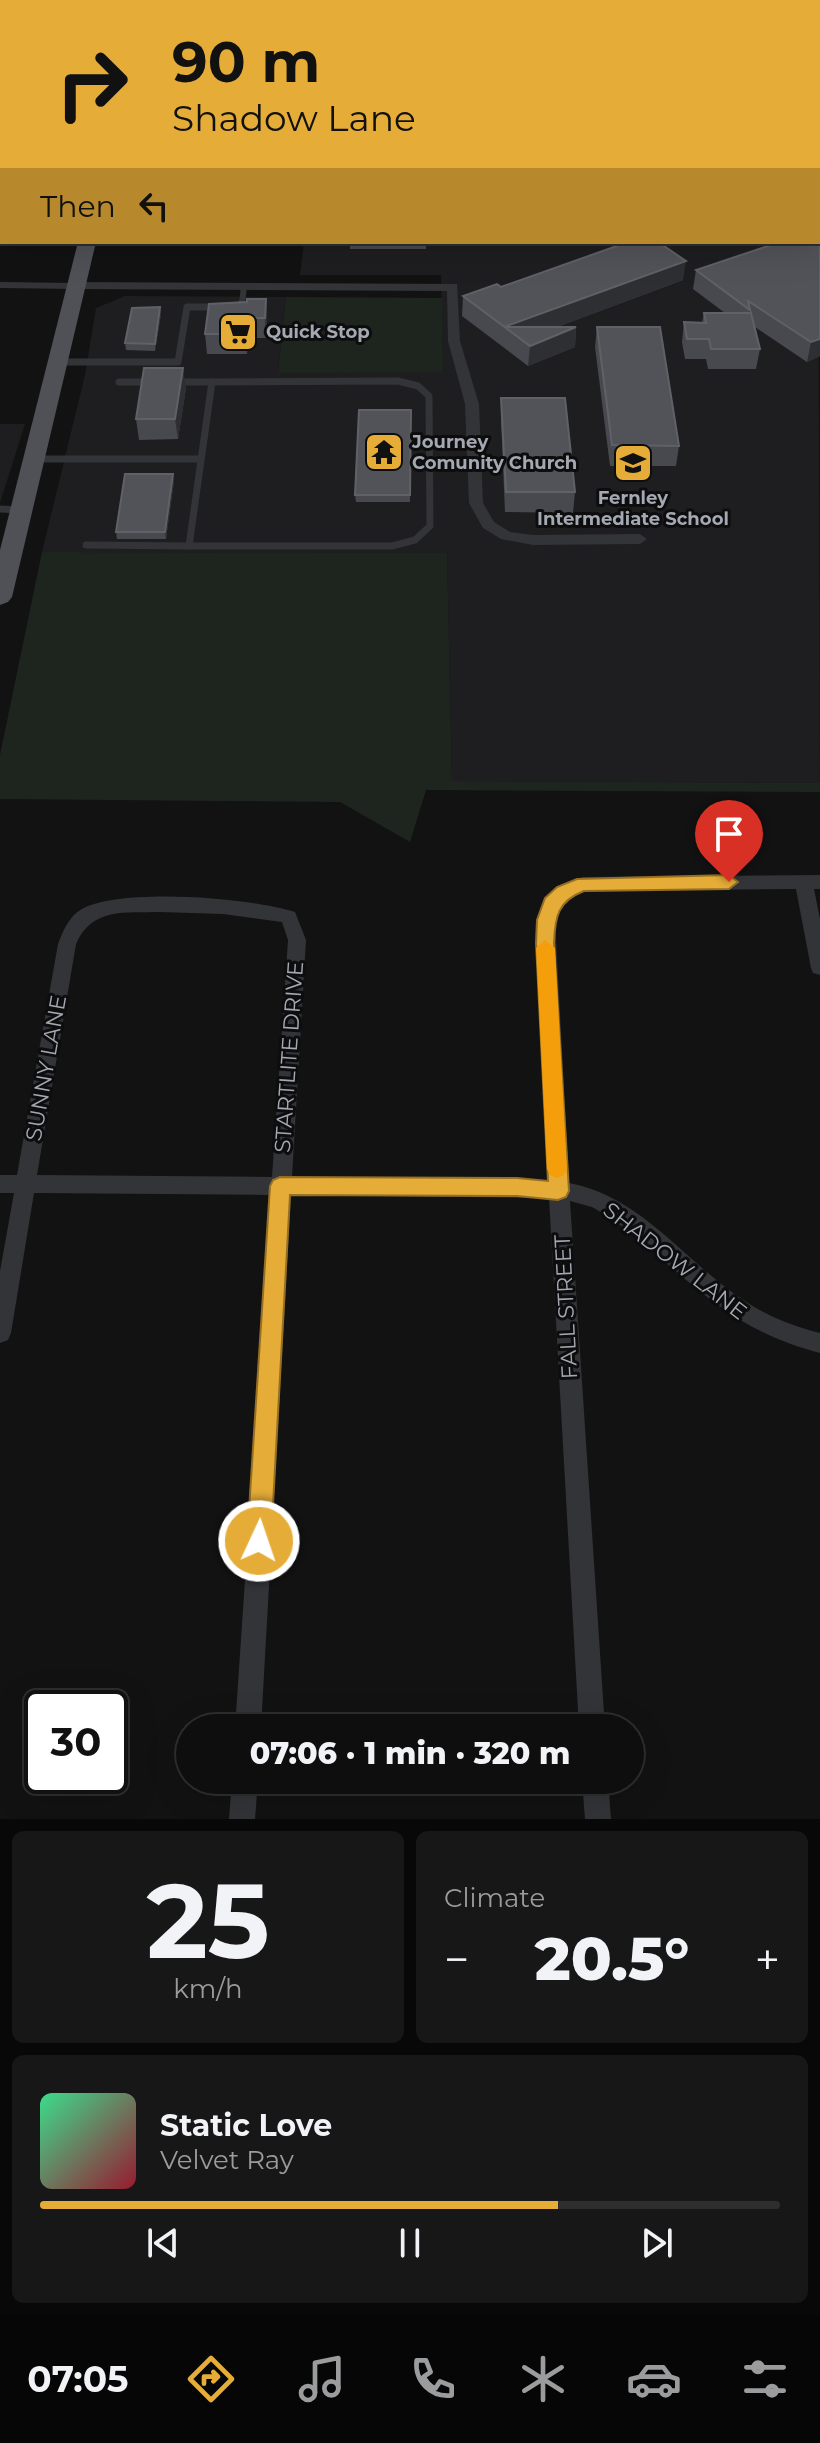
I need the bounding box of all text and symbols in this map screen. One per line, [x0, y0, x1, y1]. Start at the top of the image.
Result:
text: 90 m [172, 28, 320, 96]
icon: right [40, 32, 144, 136]
text: Shadow Lane [172, 96, 416, 140]
icon: left [132, 184, 176, 228]
text: Then [40, 188, 116, 225]
supermarket icon: Quick Stop [217, 311, 259, 353]
place label: Quick Stop [266, 321, 370, 343]
temple icon: Journey Comunity Church [363, 431, 405, 473]
place label: Journey Comunity Church [411, 431, 577, 474]
school or university icon: Fernley Intermediate School [612, 442, 654, 484]
place label: Fernley Intermediate School [537, 487, 729, 530]
pin [695, 800, 763, 882]
icon: arrive [707, 812, 751, 856]
street label: STARTLITE DRIVE [269, 960, 309, 1154]
street label: SUNNY LANE [20, 993, 72, 1143]
street label: SHADOW LANE [598, 1197, 752, 1325]
street label: FALL STREET [549, 1234, 583, 1380]
position arrow [217, 1499, 301, 1583]
speed limit sign: 30 [24, 1690, 128, 1794]
text: 07:06 · 1 min · 320 m [250, 1735, 570, 1772]
text: 25 [146, 1857, 270, 1984]
text: Climate [444, 1882, 545, 1914]
text: 20.5° [535, 1922, 689, 1995]
text: − [444, 1932, 469, 1986]
text: + [755, 1932, 780, 1986]
text: km/h [173, 1973, 243, 2005]
text: Static Love [160, 2107, 332, 2144]
text: Velvet Ray [160, 2144, 294, 2176]
icon: previous [141, 2221, 185, 2265]
icon: pause [388, 2221, 432, 2265]
icon: next [635, 2221, 679, 2265]
icon: directions [183, 2351, 239, 2407]
icon: music [294, 2351, 350, 2407]
icon: phone [405, 2351, 461, 2407]
icon: climate [515, 2351, 571, 2407]
icon: car [626, 2351, 682, 2407]
icon: filters [737, 2351, 793, 2407]
text: 07:05 [27, 2357, 129, 2401]

